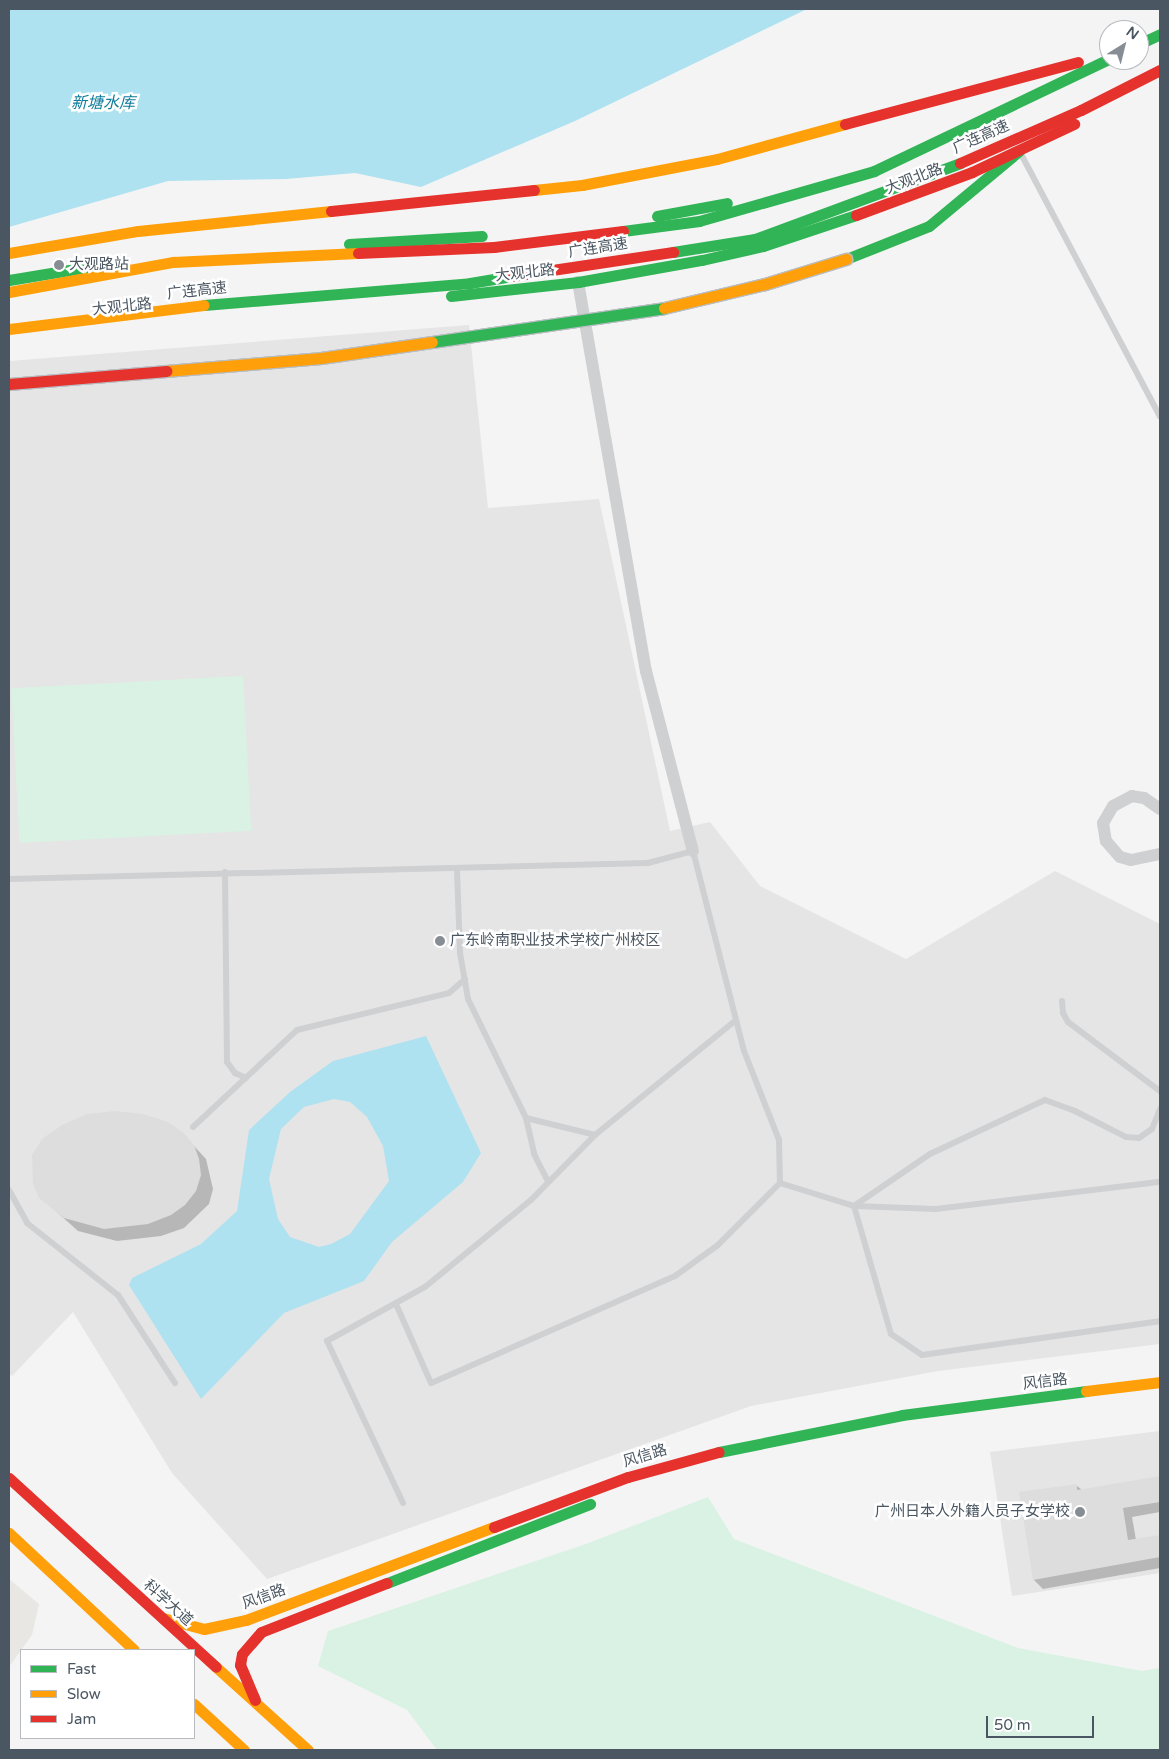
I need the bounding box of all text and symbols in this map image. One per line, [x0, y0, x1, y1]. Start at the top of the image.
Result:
north arrow [1099, 20, 1149, 70]
text: N [1123, 23, 1142, 43]
water label: 新塘水库 [71, 93, 135, 113]
street label: 广连高速 [950, 117, 1012, 157]
street label: 大观北路 [883, 160, 945, 198]
street label: 广连高速 [567, 234, 629, 262]
place label: 大观路站 [69, 256, 129, 274]
marker: 大观路站 [53, 259, 65, 271]
street label: 大观北路 [494, 261, 556, 285]
street label: 广连高速 [166, 279, 228, 303]
street label: 大观北路 [91, 295, 153, 319]
place label: 广东岭南职业技术学校广州校区 [450, 932, 660, 950]
marker: 广东岭南职业技术学校广州校区 [434, 935, 446, 947]
street label: 风信路 [1022, 1370, 1068, 1394]
street label: 风信路 [621, 1441, 669, 1471]
place label: 广州日本人外籍人员子女学校 [875, 1503, 1070, 1521]
marker: 广州日本人外籍人员子女学校 [1074, 1506, 1086, 1518]
street label: 科学大道 [140, 1576, 196, 1630]
street label: 风信路 [240, 1581, 288, 1613]
legend [20, 1649, 195, 1739]
text: Fast [67, 1660, 96, 1678]
text: Slow [67, 1685, 101, 1703]
scale bar [989, 1706, 1096, 1738]
text: Jam [67, 1710, 96, 1728]
text: 50 m [994, 1716, 1031, 1734]

